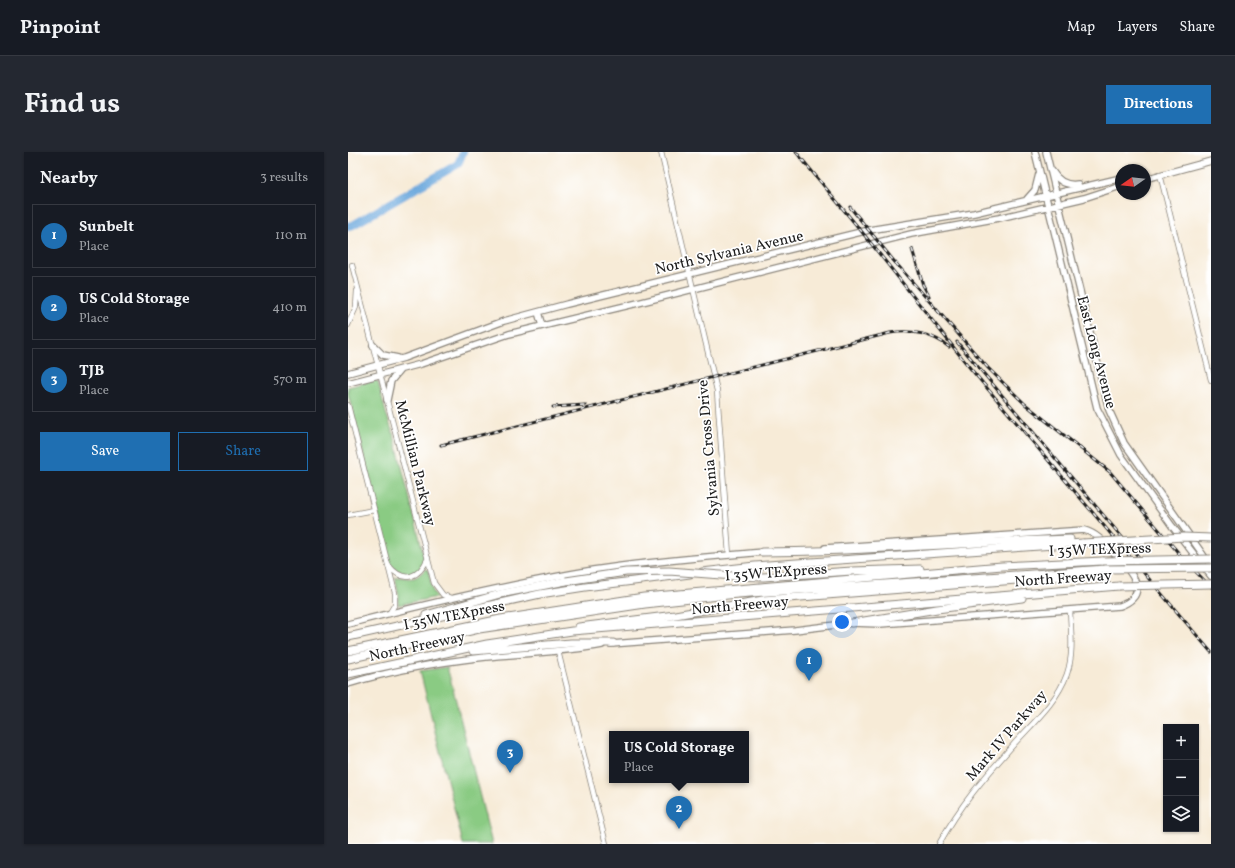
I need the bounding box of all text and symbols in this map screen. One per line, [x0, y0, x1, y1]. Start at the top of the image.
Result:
text: Pinpoint [20, 15, 100, 41]
text: Map [1067, 18, 1095, 37]
text: Layers [1117, 18, 1157, 37]
text: Share [1179, 18, 1215, 37]
text: Find us [24, 85, 120, 124]
button: Directions [1106, 85, 1211, 124]
north arrow [1115, 164, 1151, 200]
text: Nearby [40, 167, 98, 190]
text: 3 results [260, 169, 308, 187]
text: Sunbelt [79, 217, 134, 238]
street label: North Sylvania Avenue [653, 226, 806, 281]
text: 1 [51, 227, 57, 245]
text: 110 m [275, 227, 307, 245]
text: Place [79, 238, 109, 256]
text: US Cold Storage [79, 289, 190, 310]
street label: East Long Avenue [1070, 294, 1121, 411]
text: 2 [51, 299, 57, 317]
text: 410 m [272, 299, 307, 317]
text: Place [79, 310, 109, 328]
text: TJB [79, 361, 104, 382]
text: 3 [51, 371, 57, 389]
text: 570 m [273, 371, 307, 389]
street label: Sylvania Cross Drive [693, 379, 726, 517]
text: Place [79, 382, 109, 400]
street label: McMillian Parkway [389, 398, 440, 529]
button: Save [40, 432, 170, 471]
button: Share [178, 432, 308, 471]
street label: I 35W TEXpress [1048, 538, 1152, 563]
street label: I 35W TEXpress [724, 559, 828, 588]
street label: North Freeway [1014, 566, 1113, 593]
street label: North Freeway [691, 592, 790, 621]
street label: I 35W TEXpress [402, 596, 507, 637]
your location [832, 612, 852, 632]
street label: North Freeway [367, 627, 467, 668]
pin: 1 [796, 648, 822, 681]
street label: Mark IV Parkway [962, 686, 1053, 786]
map controls [1163, 724, 1199, 832]
button: + [1163, 724, 1199, 760]
popup [609, 731, 749, 783]
text: US Cold Storage [624, 738, 734, 759]
pin: 3 [497, 740, 523, 773]
text: Place [624, 759, 654, 777]
button: − [1163, 760, 1199, 796]
pin: 2 [666, 796, 692, 829]
button: layers [1163, 796, 1199, 832]

